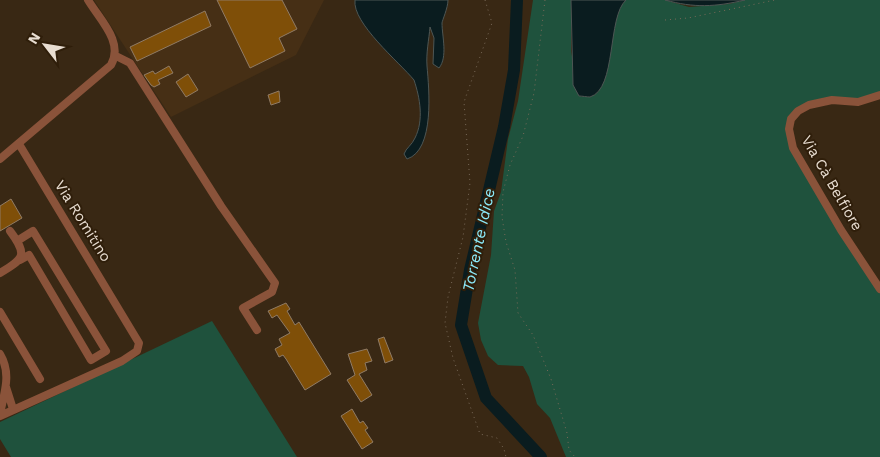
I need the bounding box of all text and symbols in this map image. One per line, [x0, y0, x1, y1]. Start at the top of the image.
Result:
north arrow [20, 20, 70, 70]
text: N [24, 30, 43, 47]
street label: Via Cà Belfiore [797, 132, 867, 234]
street label: Via Romitino [51, 177, 115, 265]
water label: Torrente Idice [458, 187, 499, 294]

